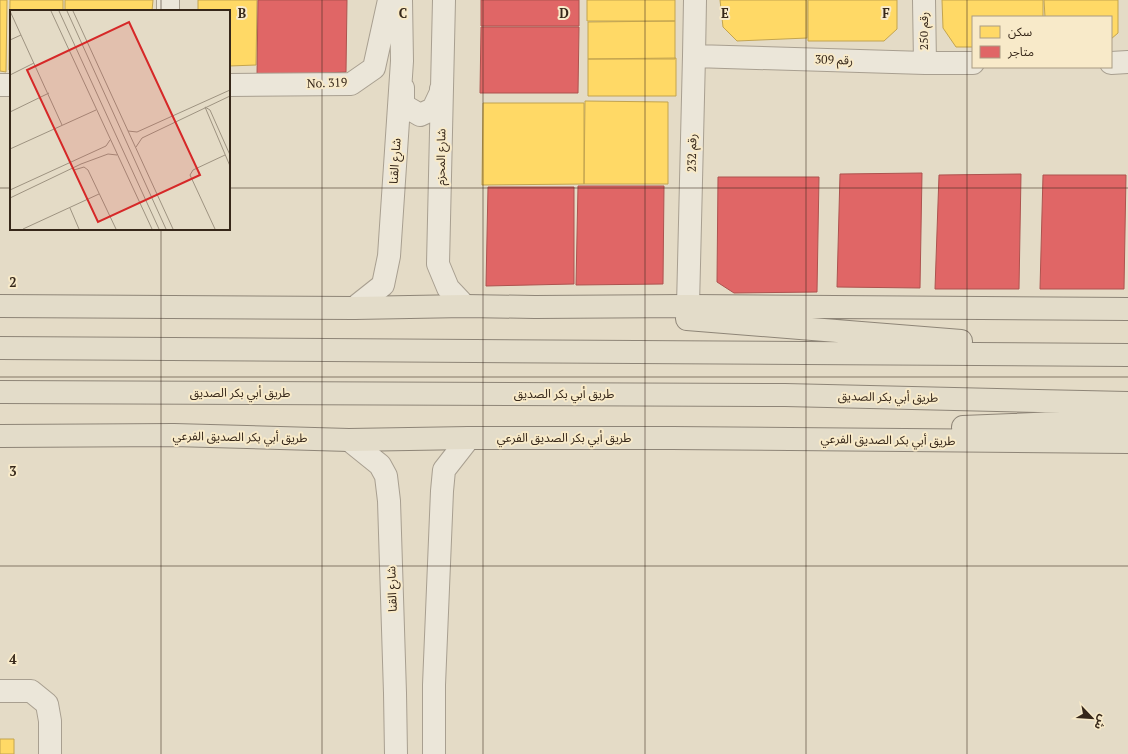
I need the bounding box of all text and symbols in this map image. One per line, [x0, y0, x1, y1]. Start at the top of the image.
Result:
text: B [238, 4, 246, 22]
text: C [399, 4, 407, 22]
text: D [559, 4, 569, 22]
text: E [721, 4, 729, 22]
text: F [882, 4, 890, 22]
inset map [10, 10, 230, 230]
street label: رقم 250 [916, 12, 933, 50]
legend [972, 16, 1112, 68]
text: سكن [1008, 24, 1032, 39]
text: متاجر [1007, 44, 1034, 59]
street label: رقم 309 [815, 51, 853, 70]
street label: No. 319 [307, 74, 347, 91]
street label: شارع المحزم [433, 128, 450, 186]
street label: رقم 232 [684, 134, 701, 172]
street label: شارع القنا [385, 138, 406, 184]
text: 2 [9, 273, 17, 291]
street label: طريق أبي بكر الصديق [190, 385, 290, 403]
street label: طريق أبي بكر الصديق [514, 386, 614, 404]
street label: طريق أبي بكر الصديق [838, 388, 938, 408]
street label: طريق أبي بكر الصديق الفرعي [172, 428, 307, 448]
street label: طريق أبي بكر الصديق الفرعي [497, 430, 631, 448]
street label: طريق أبي بكر الصديق الفرعي [820, 431, 955, 451]
text: 3 [9, 462, 17, 480]
street label: شارع القنا [383, 566, 402, 612]
text: 4 [9, 650, 17, 668]
north arrow [1072, 698, 1112, 738]
text: ش [1092, 712, 1111, 732]

